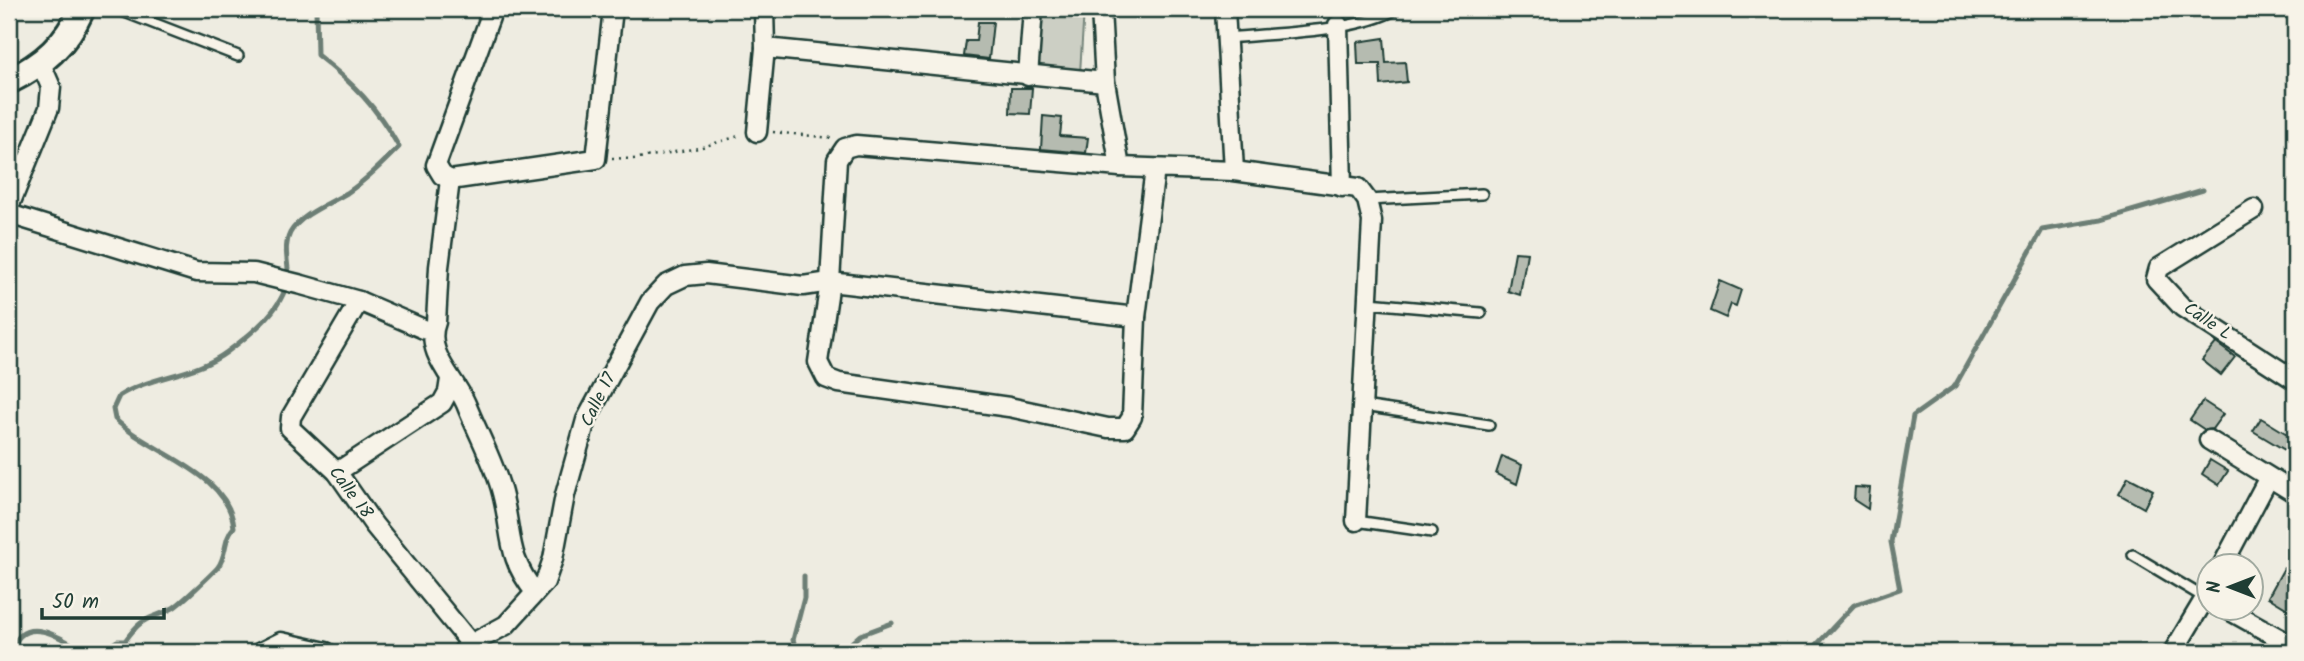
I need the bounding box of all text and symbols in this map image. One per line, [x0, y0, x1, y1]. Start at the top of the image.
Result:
street label: Calle L [2177, 295, 2237, 349]
street label: Calle 17 [573, 367, 625, 432]
street label: Calle 18 [320, 460, 380, 526]
north arrow [2196, 552, 2266, 622]
scale bar [42, 577, 164, 621]
text: N [2200, 581, 2230, 593]
text: 50 m [52, 586, 99, 619]

